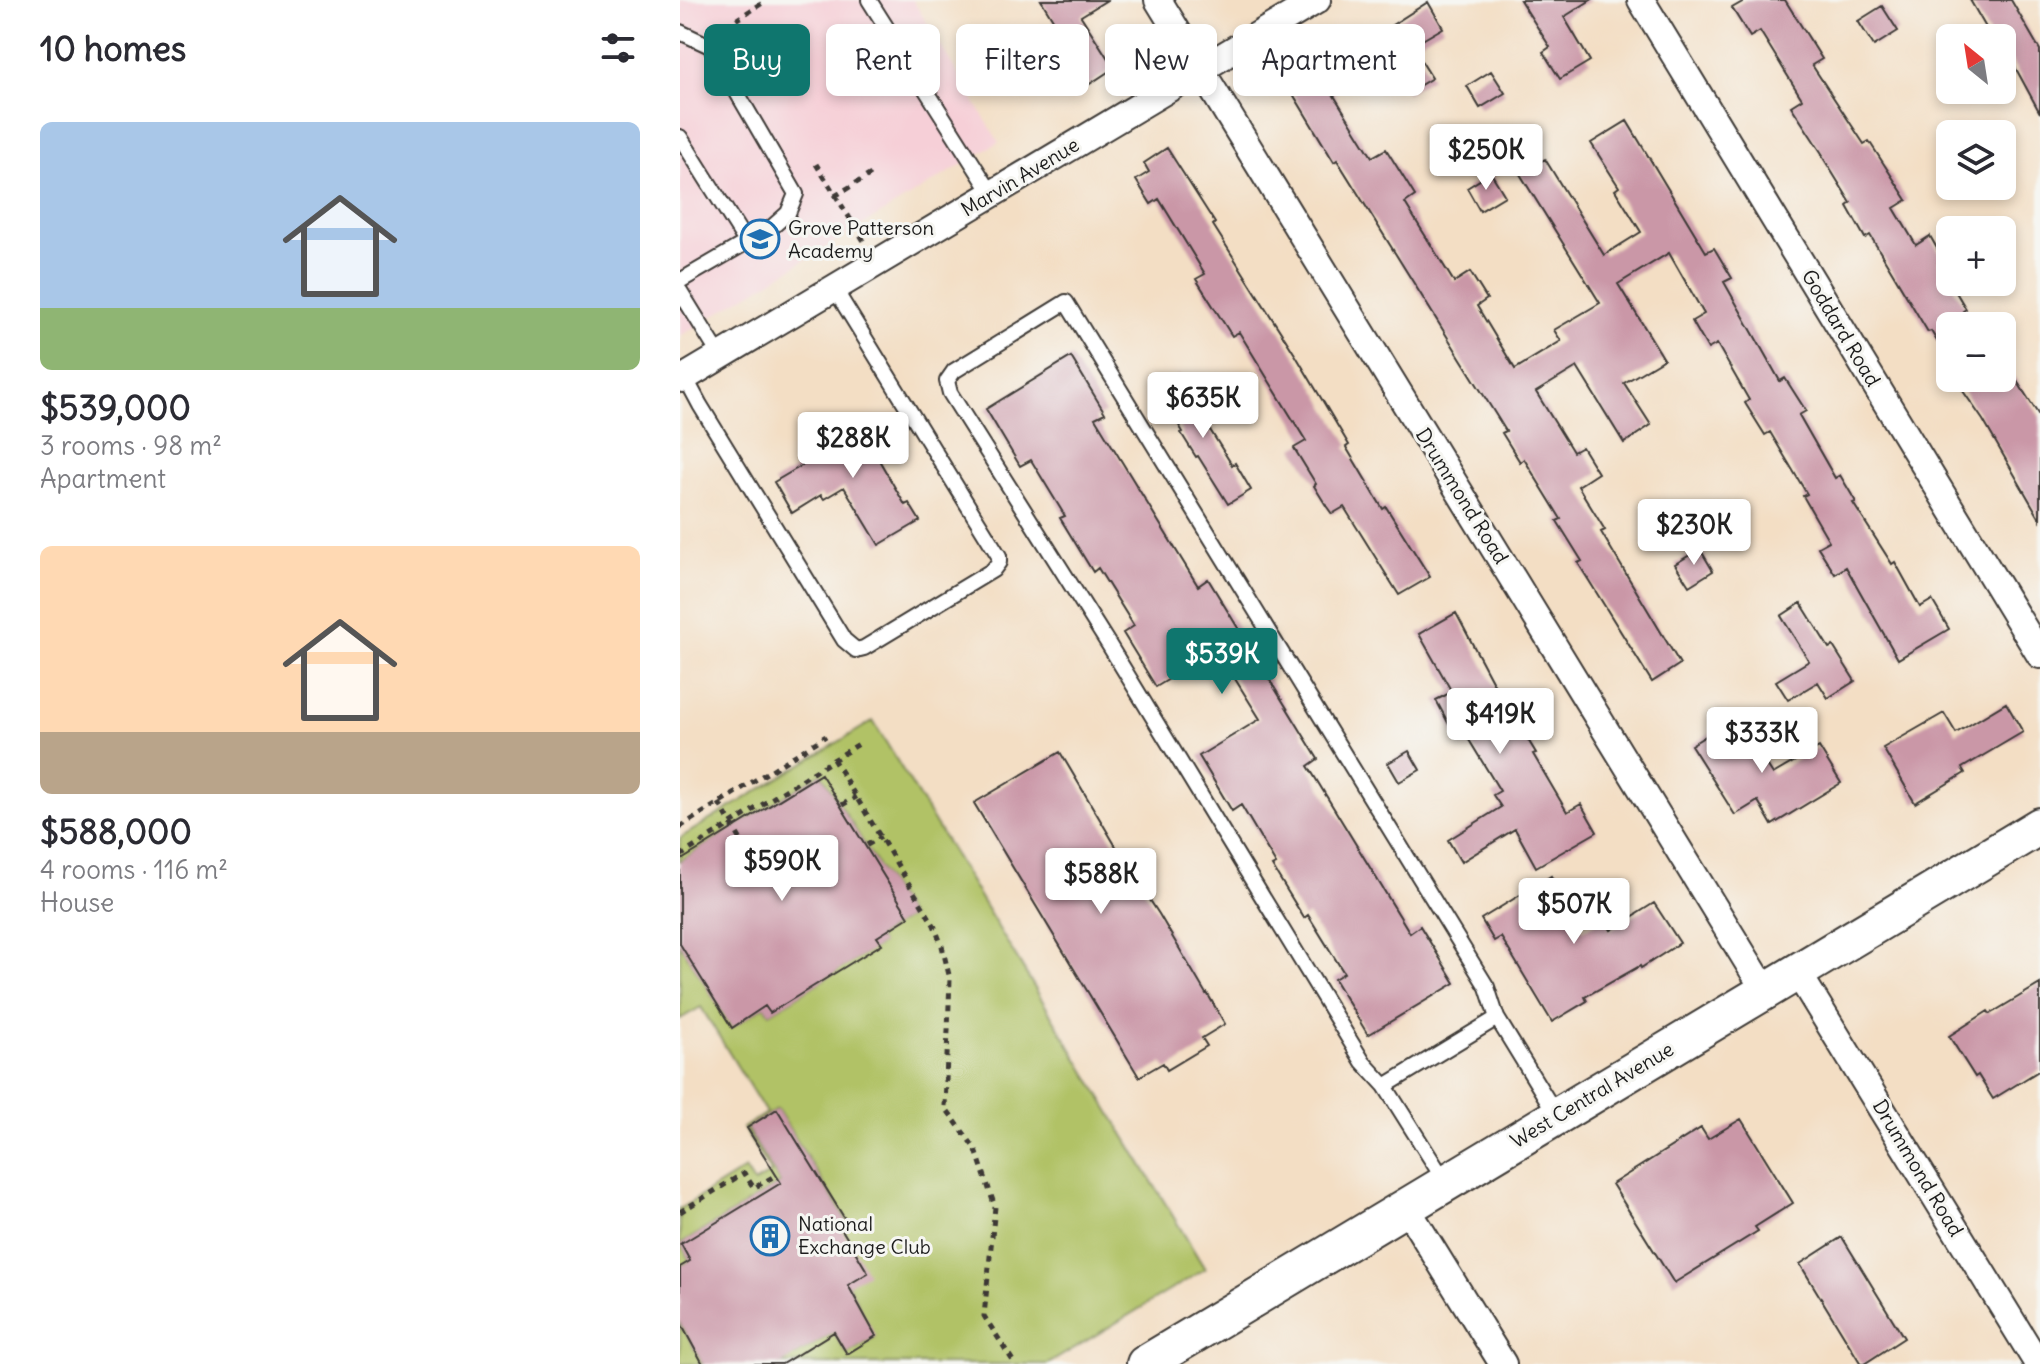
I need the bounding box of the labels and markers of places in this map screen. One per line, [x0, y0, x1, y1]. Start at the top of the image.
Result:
pin: $250K [1430, 124, 1542, 192]
place label: Grove Patterson Academy [788, 215, 934, 263]
school or university icon: Grove Patterson Academy [739, 218, 781, 260]
pin: $635K [1147, 372, 1259, 440]
pin: $288K [797, 412, 909, 480]
pin: $230K [1638, 499, 1750, 567]
pin: $539K [1166, 628, 1278, 696]
pin: $419K [1444, 688, 1556, 756]
pin: $333K [1706, 707, 1818, 775]
pin: $590K [726, 835, 838, 903]
pin: $588K [1045, 848, 1157, 916]
pin: $507K [1518, 878, 1630, 946]
place label: National Exchange Club [798, 1211, 931, 1259]
building icon: National Exchange Club [749, 1215, 791, 1257]

